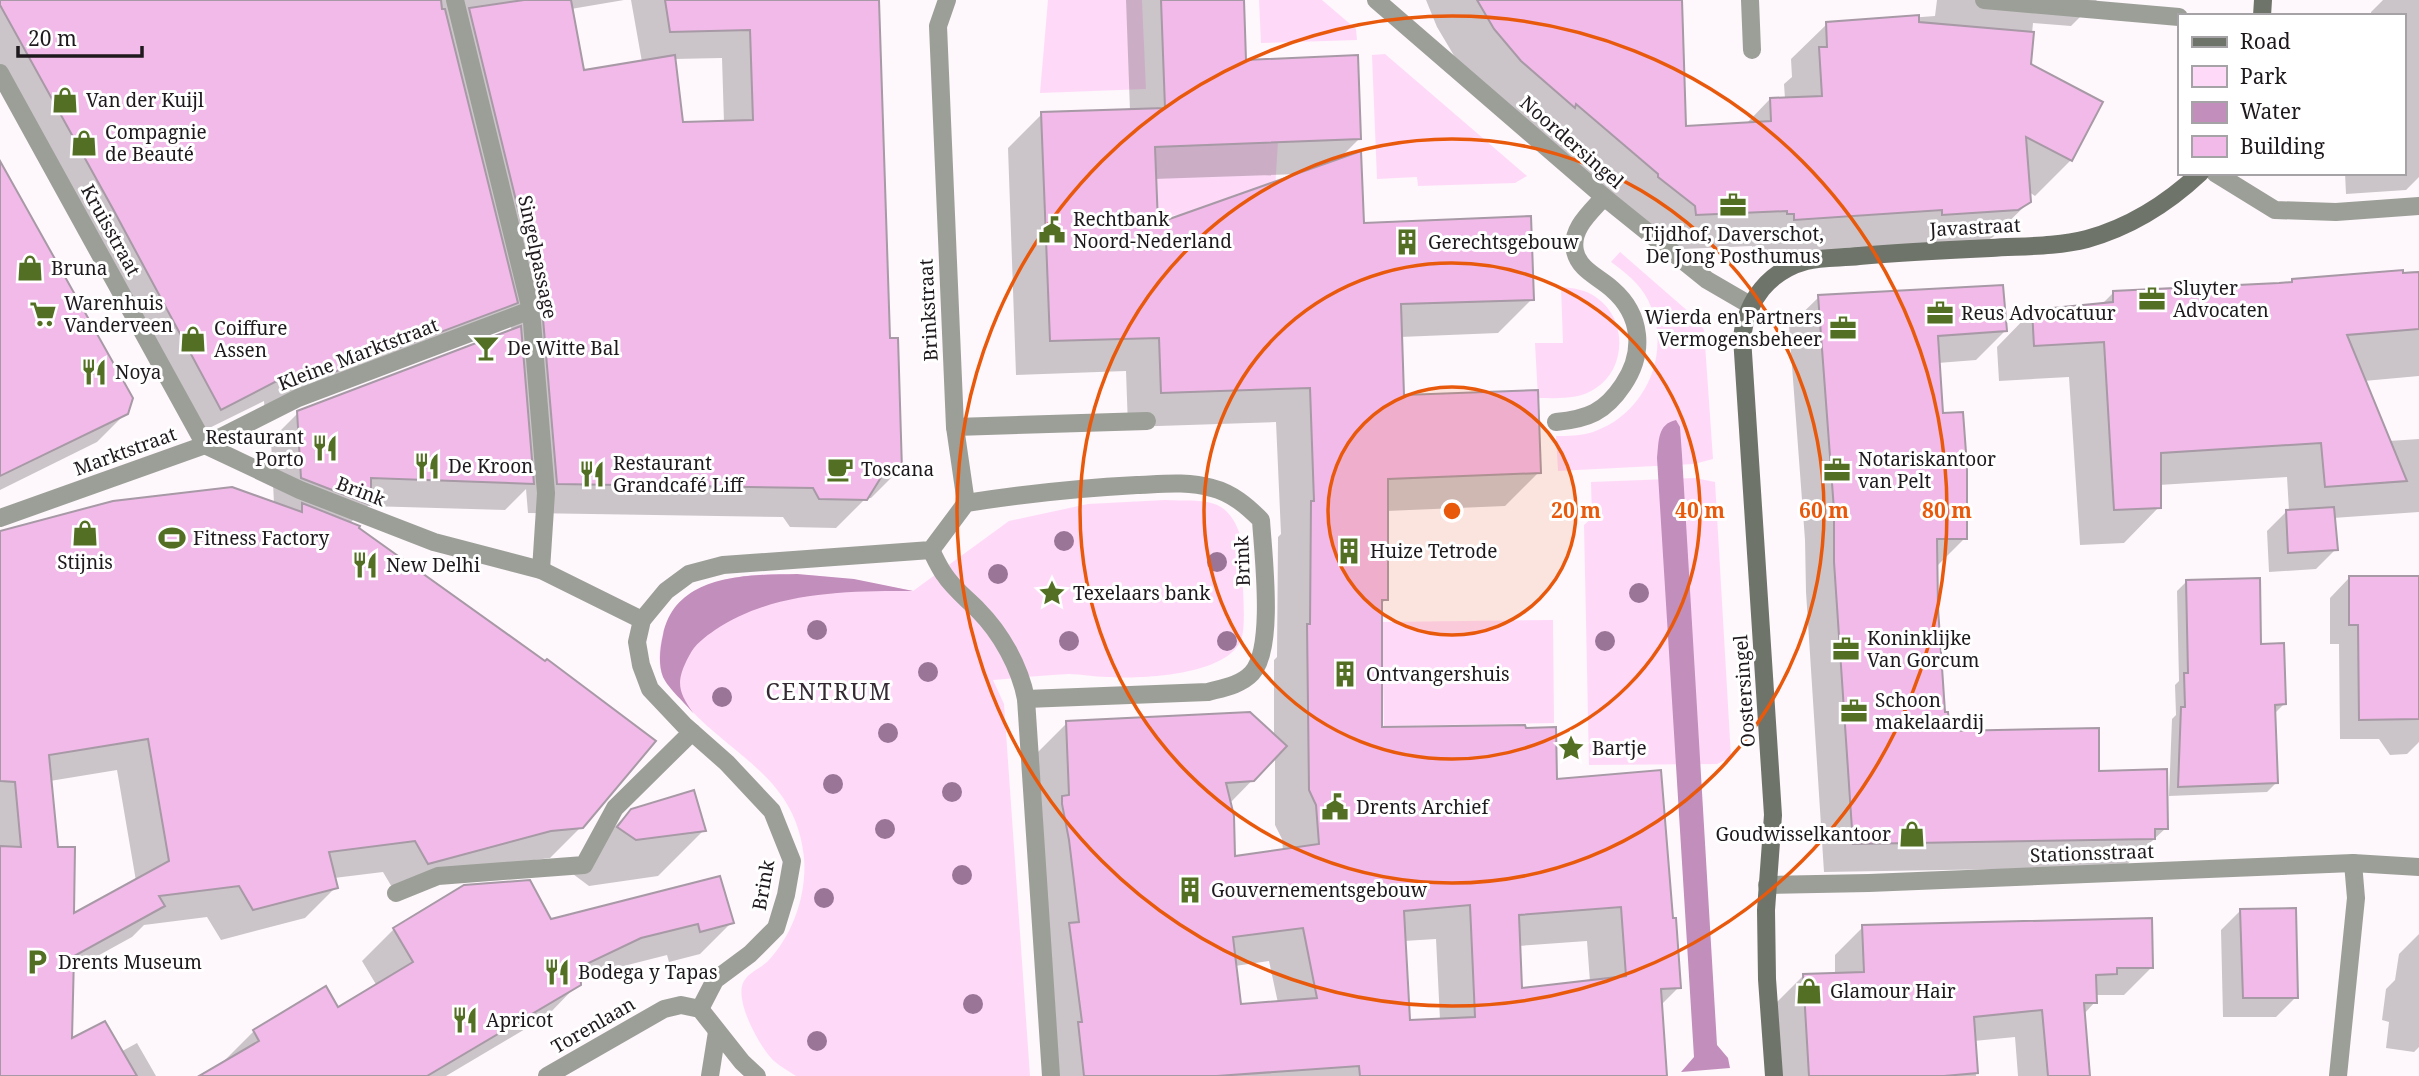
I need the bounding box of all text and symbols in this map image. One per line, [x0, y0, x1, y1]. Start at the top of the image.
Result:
scale bar [18, 14, 142, 58]
legend [2178, 14, 2405, 175]
text: 20 m [28, 24, 77, 52]
text: Road [2240, 27, 2291, 55]
text: Park [2240, 62, 2287, 90]
shop icon: Van der Kuijl [50, 85, 80, 115]
place label: Van der Kuijl [86, 87, 204, 113]
street label: Noordersingel [1515, 90, 1629, 194]
text: Water [2240, 97, 2301, 125]
place label: Compagnie de Beauté [105, 119, 207, 167]
shop icon: Compagnie de Beauté [69, 128, 99, 158]
text: Building [2240, 132, 2325, 160]
street label: Kruisstraat [75, 180, 147, 281]
office icon: Tijdhof, Daverschot, De Jong Posthumus [1718, 190, 1748, 220]
street label: Singelpassage [512, 193, 564, 321]
place label: Rechtbank Noord-Nederland [1073, 206, 1232, 254]
street label: Javastraat [1928, 212, 2021, 242]
public building icon: Rechtbank Noord-Nederland [1037, 215, 1067, 245]
place label: Tijdhof, Daverschot, De Jong Posthumus [1642, 221, 1824, 269]
building icon: Gerechtsgebouw [1392, 227, 1422, 257]
place label: Gerechtsgebouw [1428, 229, 1580, 255]
shop icon: Bruna [15, 253, 45, 283]
place label: Bruna [51, 255, 107, 281]
street label: Brinkstraat [912, 258, 944, 362]
place label: Sluyter Advocaten [2173, 275, 2269, 323]
office icon: Sluyter Advocaten [2137, 284, 2167, 314]
place label: Warenhuis Vanderveen [64, 290, 173, 338]
office icon: Reus Advocatuur [1925, 298, 1955, 328]
supermarket icon: Warenhuis Vanderveen [28, 299, 58, 329]
place label: Reus Advocatuur [1961, 300, 2116, 326]
place label: Wierda en Partners Vermogensbeheer [1645, 304, 1822, 352]
street label: Kleine Marktstraat [274, 311, 442, 397]
office icon: Wierda en Partners Vermogensbeheer [1828, 313, 1858, 343]
place label: Coiffure Assen [214, 315, 287, 363]
shop icon: Coiffure Assen [178, 324, 208, 354]
bar icon: De Witte Bal [471, 333, 501, 363]
place label: De Witte Bal [507, 335, 619, 361]
restaurant icon: Noya [79, 357, 109, 387]
place label: Noya [115, 359, 162, 385]
street label: Marktstraat [70, 420, 180, 482]
place label: Restaurant Porto [205, 424, 304, 472]
restaurant icon: Restaurant Porto [310, 433, 340, 463]
place label: Notariskantoor van Pelt [1858, 446, 1996, 494]
place label: Restaurant Grandcafé Liff [613, 450, 745, 498]
restaurant icon: De Kroon [412, 451, 442, 481]
place label: De Kroon [448, 453, 533, 479]
cafe icon: Toscana [825, 454, 855, 484]
office icon: Notariskantoor van Pelt [1822, 455, 1852, 485]
place label: Toscana [861, 456, 934, 482]
restaurant icon: Restaurant Grandcafé Liff [577, 459, 607, 489]
street label: Brink [333, 470, 390, 513]
text: 20 m [1551, 496, 1601, 524]
text: 40 m [1675, 496, 1725, 524]
text: 60 m [1799, 496, 1849, 524]
text: 80 m [1922, 496, 1972, 524]
centre of rings [1440, 499, 1464, 523]
shop icon: Stijnis [70, 518, 100, 548]
sports icon: Fitness Factory [157, 523, 187, 553]
place label: Fitness Factory [193, 525, 330, 551]
street label: Brink [1228, 534, 1256, 587]
building icon: Huize Tetrode [1334, 536, 1364, 566]
place label: Huize Tetrode [1370, 538, 1497, 564]
place label: Stijnis [57, 549, 113, 575]
restaurant icon: New Delhi [350, 550, 380, 580]
place label: New Delhi [386, 552, 480, 578]
place icon: Texelaars bank [1037, 578, 1067, 608]
place label: Texelaars bank [1073, 580, 1211, 606]
place label: Koninklijke Van Gorcum [1867, 625, 1979, 673]
street label: Oostersingel [1727, 634, 1761, 748]
office icon: Koninklijke Van Gorcum [1831, 634, 1861, 664]
building icon: Ontvangershuis [1330, 659, 1360, 689]
place label: Ontvangershuis [1366, 661, 1510, 687]
district label: CENTRUM [765, 675, 893, 707]
place label: Schoon makelaardij [1875, 687, 1984, 735]
office icon: Schoon makelaardij [1839, 696, 1869, 726]
place icon: Bartje [1556, 733, 1586, 763]
place label: Bartje [1592, 735, 1647, 761]
public building icon: Drents Archief [1320, 792, 1350, 822]
place label: Drents Archief [1356, 794, 1490, 820]
shop icon: Goudwisselkantoor [1897, 819, 1927, 849]
place label: Goudwisselkantoor [1715, 821, 1891, 847]
street label: Stationsstraat [2029, 838, 2155, 868]
street label: Brink [746, 857, 780, 912]
building icon: Gouvernementsgebouw [1175, 875, 1205, 905]
place label: Gouvernementsgebouw [1211, 877, 1428, 903]
parking icon: Drents Museum [22, 947, 52, 977]
place label: Drents Museum [58, 949, 202, 975]
restaurant icon: Bodega y Tapas [542, 957, 572, 987]
place label: Bodega y Tapas [578, 959, 717, 985]
shop icon: Glamour Hair [1794, 976, 1824, 1006]
place label: Glamour Hair [1830, 978, 1956, 1004]
street label: Torenlaan [546, 991, 640, 1059]
restaurant icon: Apricot [450, 1005, 480, 1035]
place label: Apricot [486, 1007, 553, 1033]

